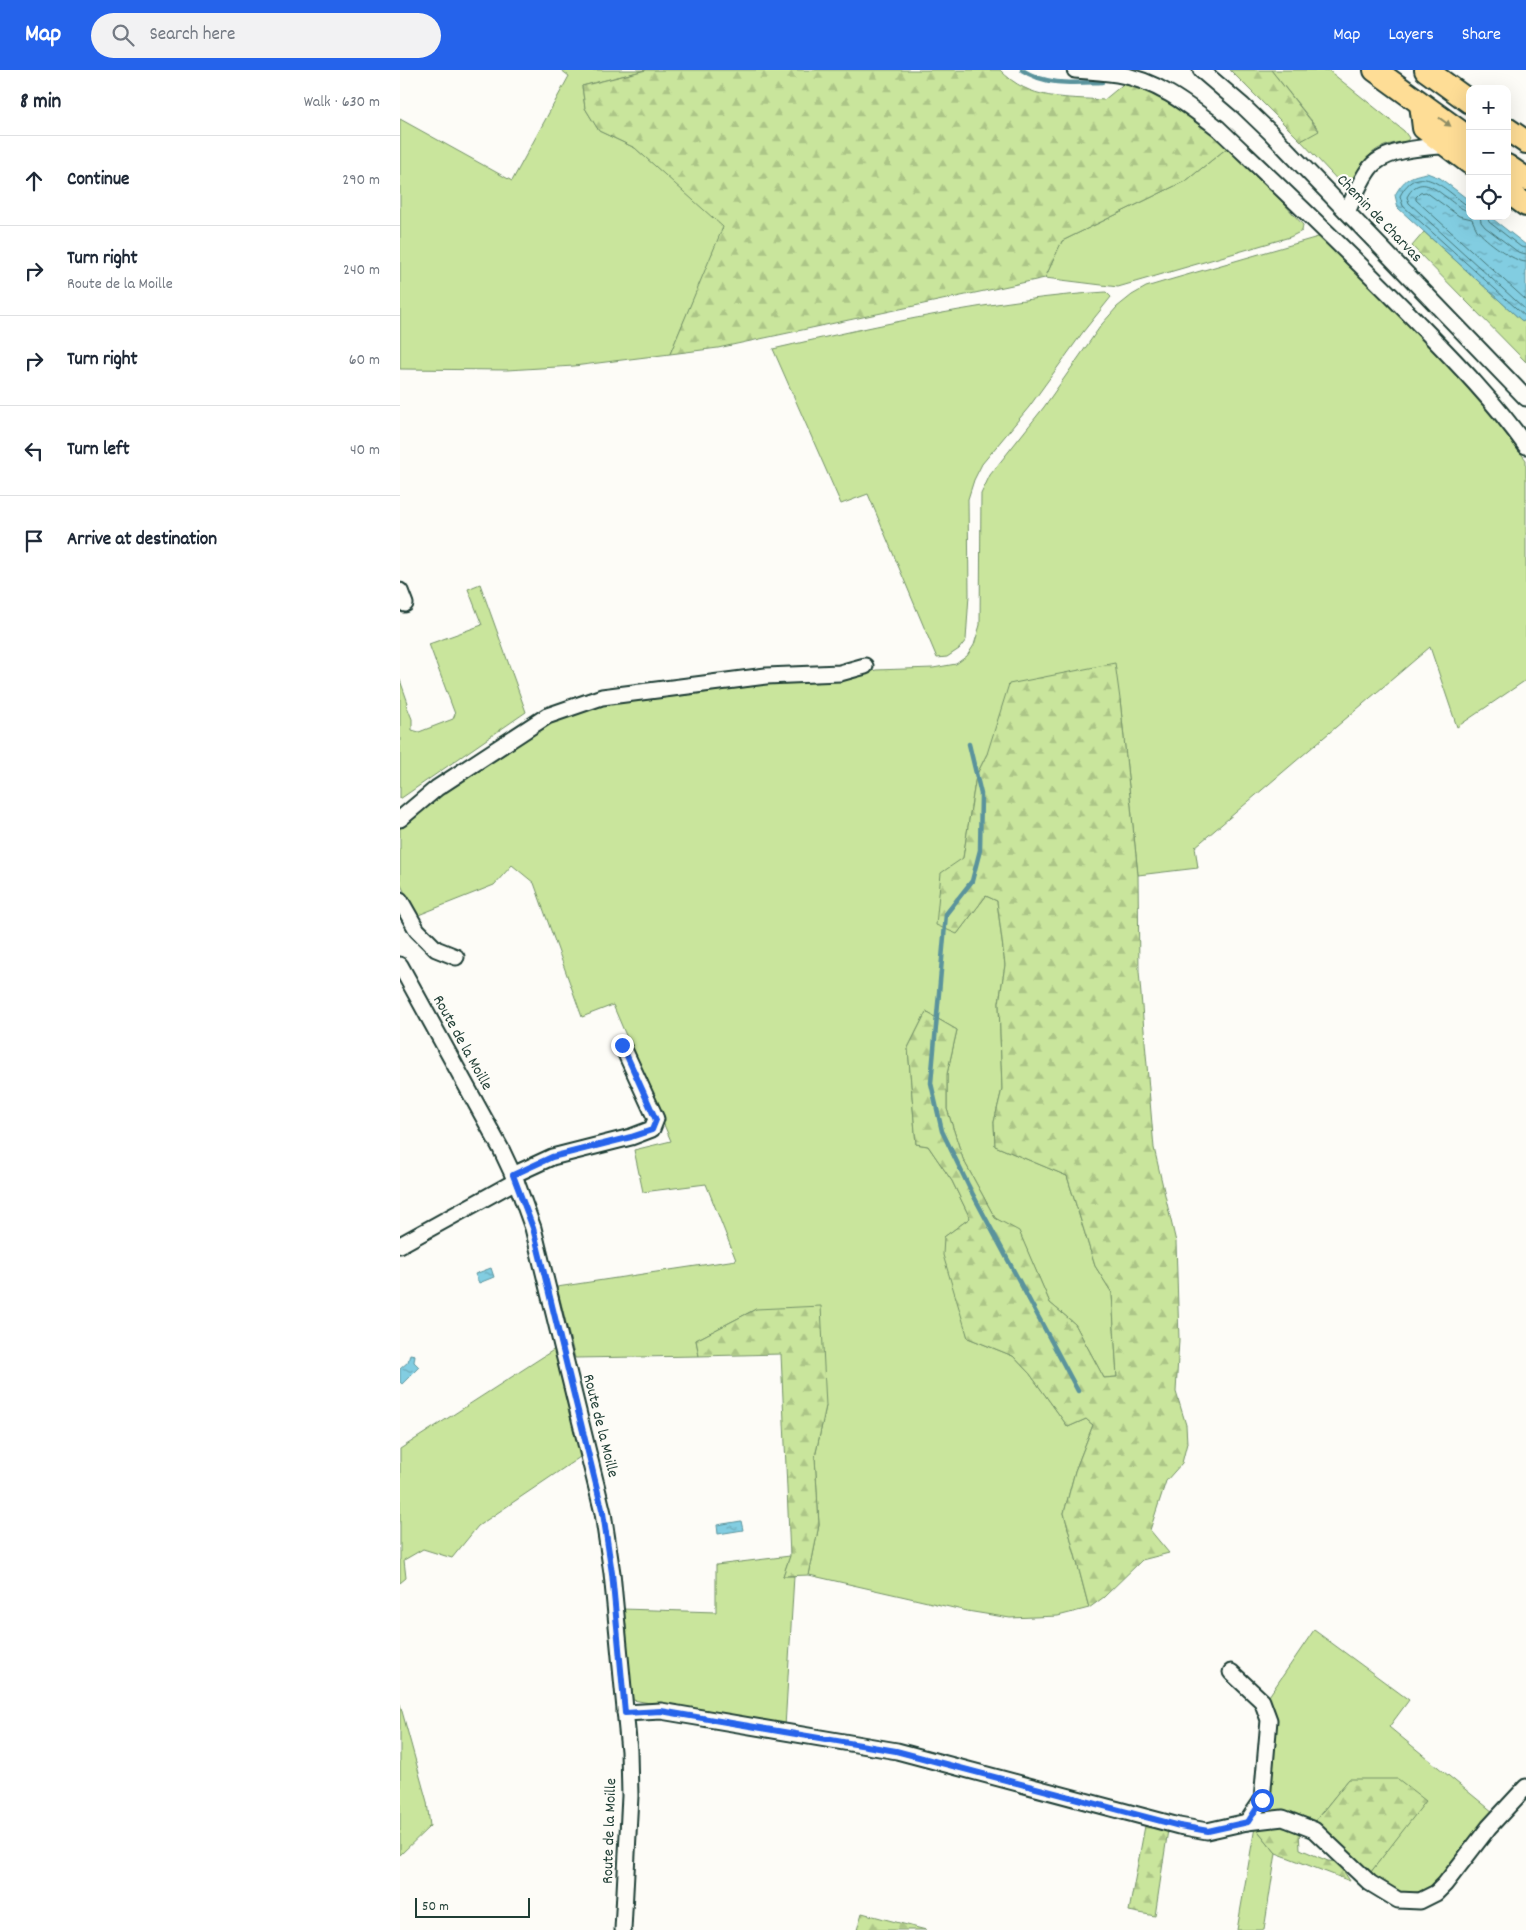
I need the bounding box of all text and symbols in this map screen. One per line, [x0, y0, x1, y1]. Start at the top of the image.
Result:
search box [91, 13, 441, 58]
text: Map [25, 18, 61, 52]
icon: search [109, 21, 137, 49]
text: Search here [149, 22, 235, 49]
text: Map [1333, 23, 1360, 48]
text: Layers [1388, 23, 1434, 48]
text: Share [1462, 23, 1501, 48]
map controls [1466, 85, 1511, 220]
button: + [1466, 85, 1511, 130]
text: 8 min [20, 88, 61, 118]
text: Walk · 630 m [304, 91, 380, 114]
one-way arrow [1438, 117, 1452, 127]
button: − [1466, 130, 1511, 175]
icon: ahead [20, 167, 48, 195]
text: Continue [67, 167, 129, 194]
text: 290 m [342, 169, 380, 192]
street label: Chemin de Charvas [1331, 170, 1427, 269]
button: locate [1466, 175, 1511, 220]
text: Turn right [67, 246, 138, 273]
icon: right [20, 257, 48, 285]
text: 240 m [343, 259, 380, 282]
text: Route de la Moille [67, 273, 173, 296]
icon: right [20, 347, 48, 375]
text: Turn right [67, 347, 138, 374]
text: 60 m [349, 349, 380, 372]
icon: left [20, 437, 48, 465]
text: Turn left [67, 437, 130, 464]
text: 40 m [350, 439, 380, 462]
icon: arrive [20, 527, 48, 555]
text: Arrive at destination [67, 527, 217, 554]
street label: Route de la Moille [426, 991, 498, 1095]
route end [611, 1034, 634, 1057]
street label: Route de la Moille [576, 1372, 624, 1480]
street label: Route de la Moille [597, 1778, 623, 1884]
route start [1251, 1789, 1274, 1812]
scale bar [415, 1895, 530, 1918]
text: 50 m [422, 1897, 449, 1917]

